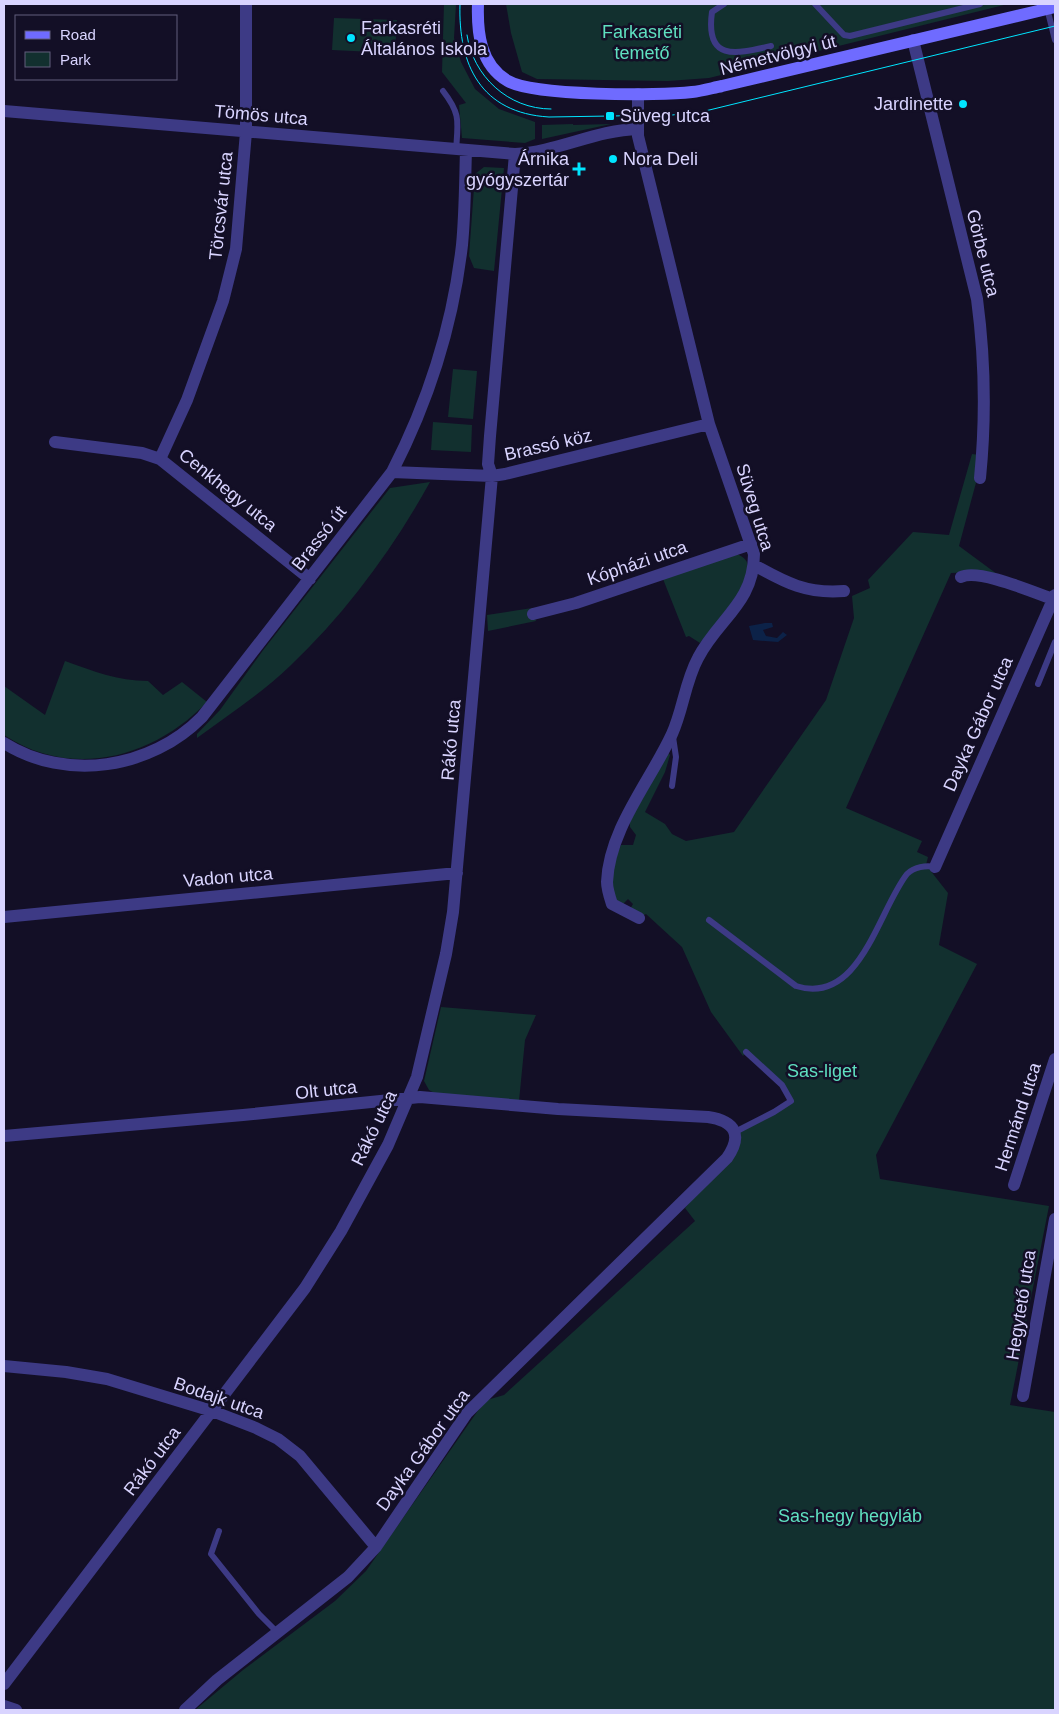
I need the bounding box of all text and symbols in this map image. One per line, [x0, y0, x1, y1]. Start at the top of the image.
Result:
legend [15, 15, 178, 80]
place label: Farkasréti Általános Iskola [361, 18, 488, 59]
park label: Farkasréti temető [602, 22, 682, 63]
text: Road [60, 26, 96, 43]
street label: Németvölgyi út [718, 31, 838, 79]
marker: Farkasréti Általános Iskola [345, 32, 357, 44]
text: Park [60, 51, 91, 68]
place label: Jardinette [874, 94, 953, 114]
marker: Jardinette [957, 98, 969, 110]
street label: Tömös utca [213, 101, 310, 129]
place label: Süveg utca [620, 106, 711, 126]
marker: Süveg utca [604, 110, 616, 122]
place label: Árnika gyógyszertár [466, 149, 570, 190]
place label: Nora Deli [623, 149, 698, 169]
street label: Törcsvár utca [205, 150, 237, 261]
marker: Nora Deli [607, 153, 619, 165]
marker: Árnika gyógyszertár [573, 163, 585, 175]
street label: Görbe utca [963, 207, 1004, 300]
street label: Brassó köz [502, 425, 594, 465]
street label: Cenkhegy utca [175, 444, 282, 536]
street label: Süveg utca [732, 461, 778, 554]
street label: Brassó út [288, 502, 350, 574]
street label: Kópházi utca [585, 536, 690, 589]
street label: Dayka Gábor utca [939, 653, 1017, 794]
street label: Rákó utca [438, 698, 465, 781]
street label: Vadon utca [182, 863, 275, 891]
street label: Hermánd utca [991, 1059, 1045, 1174]
park label: Sas-liget [787, 1061, 857, 1081]
street label: Olt utca [294, 1077, 359, 1103]
street label: Rákó utca [347, 1086, 401, 1169]
street label: Hegytető utca [1002, 1248, 1040, 1361]
street label: Bodajk utca [171, 1373, 268, 1423]
street label: Dayka Gábor utca [372, 1385, 474, 1515]
street label: Rákó utca [120, 1422, 185, 1499]
park label: Sas-hegy hegyláb [778, 1506, 922, 1526]

